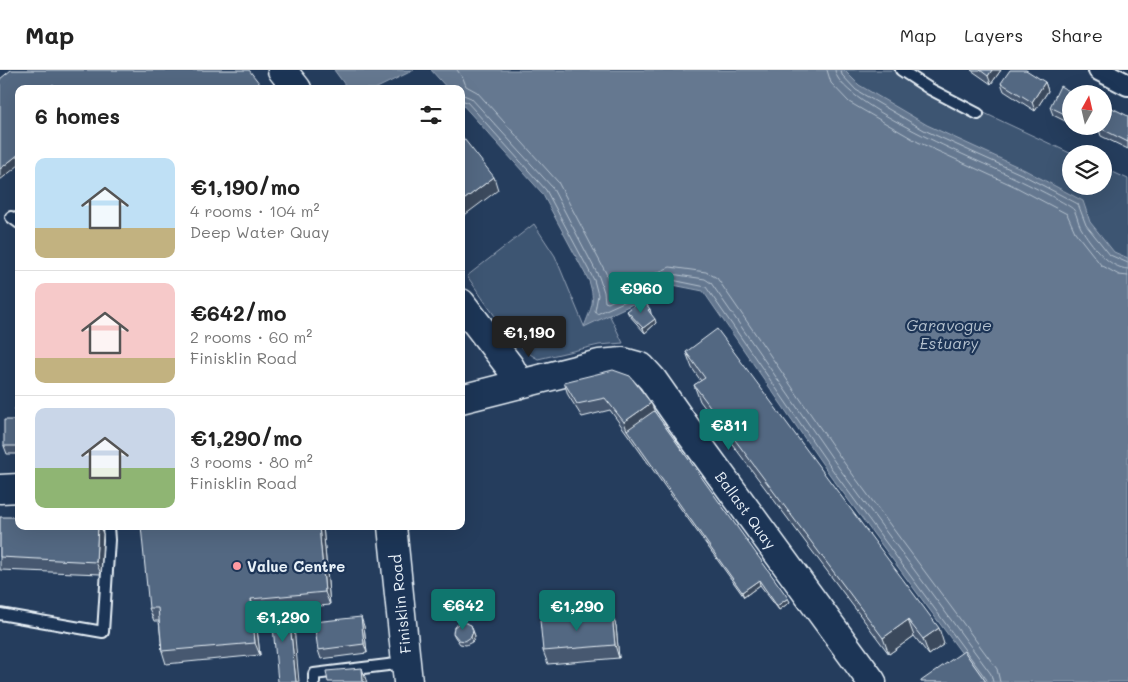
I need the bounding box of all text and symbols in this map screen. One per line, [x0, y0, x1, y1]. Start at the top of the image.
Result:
text: Map [25, 19, 74, 50]
text: Map [900, 23, 936, 47]
text: Layers [964, 23, 1023, 47]
text: Share [1051, 23, 1103, 47]
north arrow [1062, 85, 1112, 135]
map controls [1062, 85, 1112, 195]
icon: filters [417, 101, 445, 129]
text: 6 homes [35, 102, 120, 129]
button: layers [1062, 145, 1112, 195]
text: €1,190/mo [190, 173, 300, 200]
icon: home [75, 178, 135, 238]
text: 4 rooms · 104 m² [190, 200, 320, 221]
text: Deep Water Quay [190, 221, 329, 242]
pin: €960 [611, 272, 671, 314]
text: €960 [620, 277, 662, 298]
text: €642/mo [190, 299, 286, 326]
icon: home [75, 303, 135, 363]
water label: Garavogue Estuary [906, 314, 992, 353]
pin: €1,190 [488, 316, 570, 358]
text: €1,190 [503, 321, 555, 342]
text: 2 rooms · 60 m² [190, 326, 312, 347]
text: Finisklin Road [190, 347, 297, 368]
pin: €811 [699, 408, 759, 451]
text: €811 [710, 414, 748, 435]
text: €1,290/mo [190, 424, 302, 451]
icon: home [75, 428, 135, 488]
text: 3 rooms · 80 m² [190, 451, 313, 472]
street label: Ballast Quay [711, 467, 781, 553]
text: Finisklin Road [190, 472, 297, 493]
street label: Finisklin Road [385, 553, 415, 655]
place label: Value Centre [247, 556, 345, 576]
marker: Value Centre [231, 560, 243, 572]
pin: €642 [433, 588, 493, 631]
pin: €1,290 [536, 590, 618, 632]
text: €642 [442, 594, 484, 615]
text: €1,290 [550, 595, 604, 616]
pin: €1,290 [242, 600, 324, 643]
text: €1,290 [256, 606, 310, 627]

